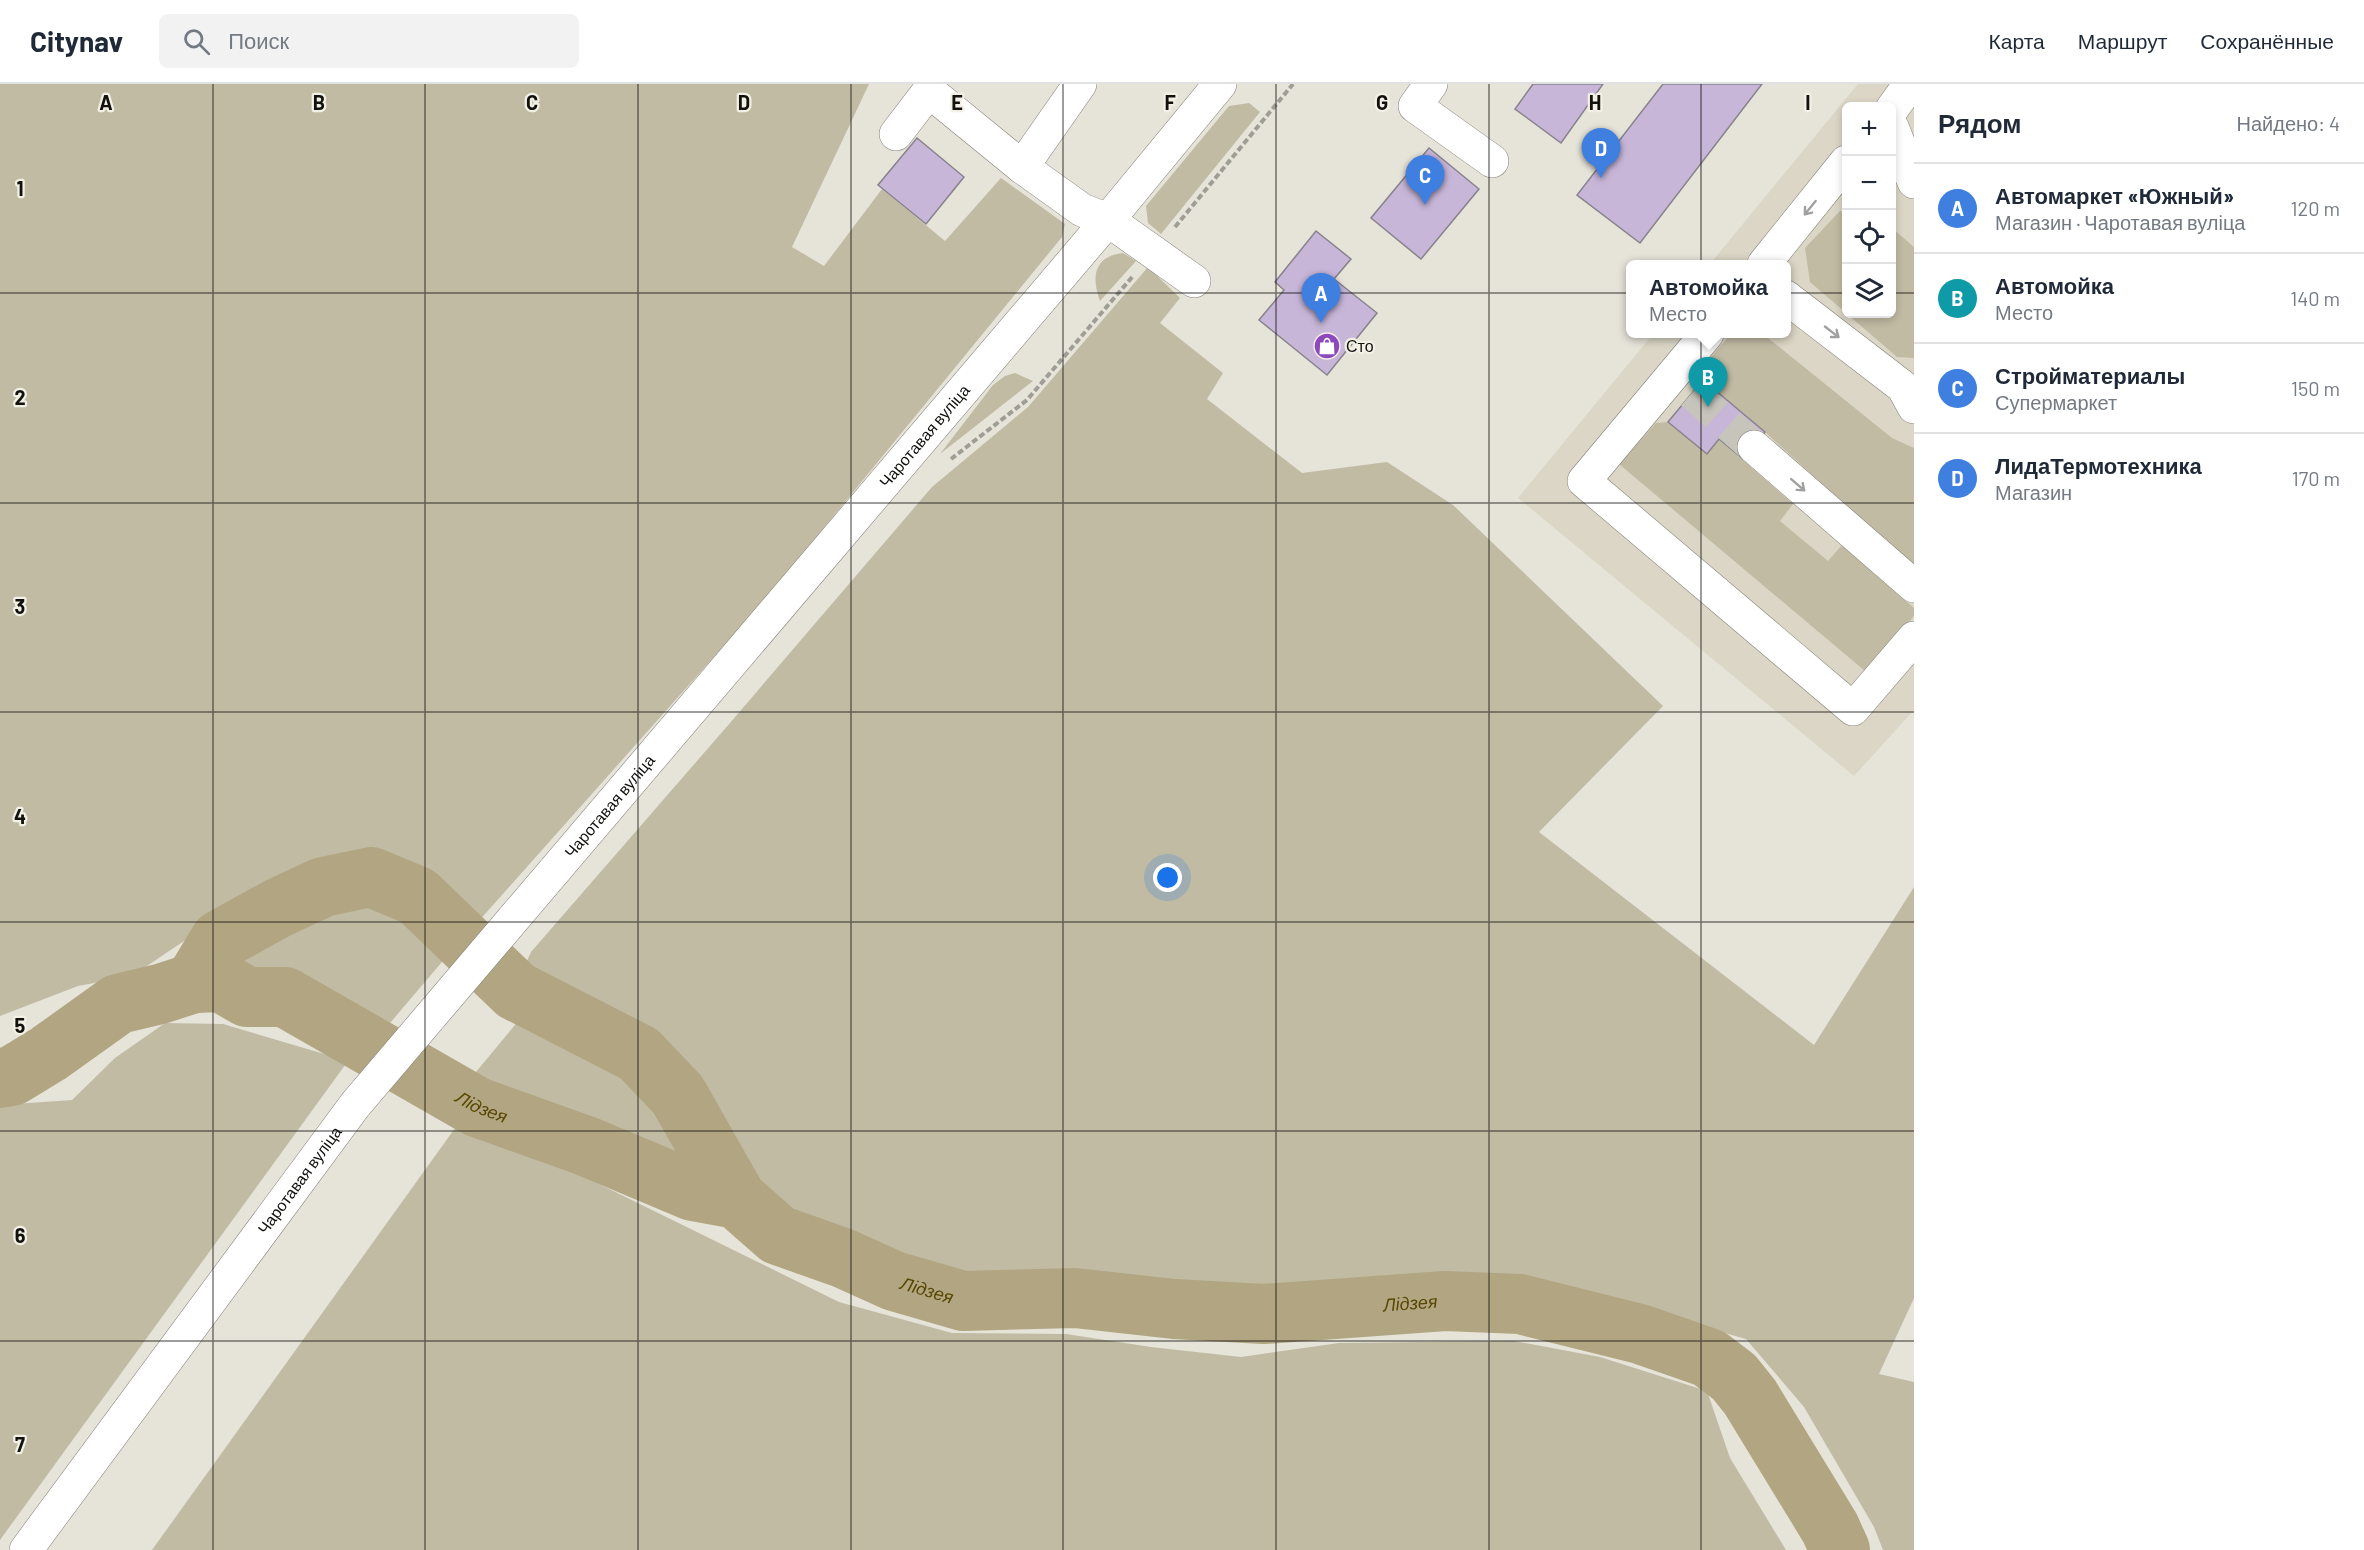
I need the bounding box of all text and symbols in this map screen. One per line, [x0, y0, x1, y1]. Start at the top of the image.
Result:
search box [159, 14, 579, 68]
text: Citynav [30, 24, 123, 58]
icon: search [180, 25, 213, 58]
text: Поиск [228, 27, 289, 53]
text: Карта [1989, 28, 2045, 53]
text: Маршрут [2078, 28, 2167, 53]
text: Сохранённые [2200, 28, 2334, 53]
text: A [99, 90, 113, 114]
text: B [313, 90, 325, 114]
text: C [526, 90, 538, 114]
text: D [738, 90, 750, 114]
text: E [951, 90, 963, 114]
text: F [1164, 90, 1176, 114]
text: G [1376, 90, 1388, 114]
text: H [1589, 90, 1601, 114]
text: I [1805, 90, 1811, 114]
map controls [1842, 102, 1896, 318]
button: + [1842, 102, 1896, 156]
text: Рядом [1938, 107, 2021, 138]
text: Найдено: 4 [2237, 111, 2340, 135]
pin: D [1582, 128, 1620, 178]
pin: C [1406, 156, 1444, 205]
button: − [1842, 156, 1896, 210]
text: 1 [16, 176, 24, 200]
text: Автомаркет «Южный» [1995, 182, 2234, 208]
text: A [1951, 196, 1964, 220]
text: 120 m [2290, 196, 2340, 220]
one-way arrow [1804, 200, 1817, 216]
button: locate [1842, 210, 1896, 264]
text: Магазин · Чаротавая вуліца [1995, 210, 2245, 234]
popup [1626, 260, 1791, 338]
button: layers [1842, 264, 1896, 318]
text: Автомойка [1995, 272, 2114, 298]
text: Автомойка [1649, 273, 1768, 299]
pin: A [1302, 274, 1340, 323]
text: B [1951, 286, 1964, 310]
text: 140 m [2290, 286, 2340, 310]
text: Место [1995, 300, 2053, 324]
text: Место [1649, 301, 1707, 325]
one-way arrow [1824, 326, 1840, 339]
shop icon: Сто [1312, 331, 1342, 361]
place label: Сто [1346, 336, 1374, 355]
pin: B [1688, 358, 1728, 407]
text: Стройматериалы [1995, 362, 2185, 388]
text: C [1951, 376, 1964, 400]
text: 150 m [2291, 376, 2340, 400]
street label: Чаротавая вуліца [875, 380, 973, 491]
text: 2 [14, 385, 26, 409]
text: Супермаркет [1995, 390, 2117, 414]
text: ЛидаТермотехника [1995, 452, 2202, 478]
text: D [1951, 466, 1964, 490]
text: 170 m [2292, 466, 2340, 490]
one-way arrow [1790, 478, 1805, 492]
text: Магазин [1995, 480, 2072, 504]
text: 3 [15, 594, 25, 618]
street label: Чаротавая вуліца [560, 750, 658, 861]
text: 4 [14, 804, 26, 828]
your location [1153, 863, 1182, 892]
text: 5 [15, 1013, 26, 1037]
water label: Лідзея [452, 1085, 511, 1127]
street label: Чаротавая вуліца [253, 1122, 345, 1237]
text: 6 [15, 1223, 26, 1247]
water label: Лідзея [897, 1271, 957, 1308]
water label: Лідзея [1382, 1290, 1438, 1315]
text: 7 [15, 1432, 25, 1456]

